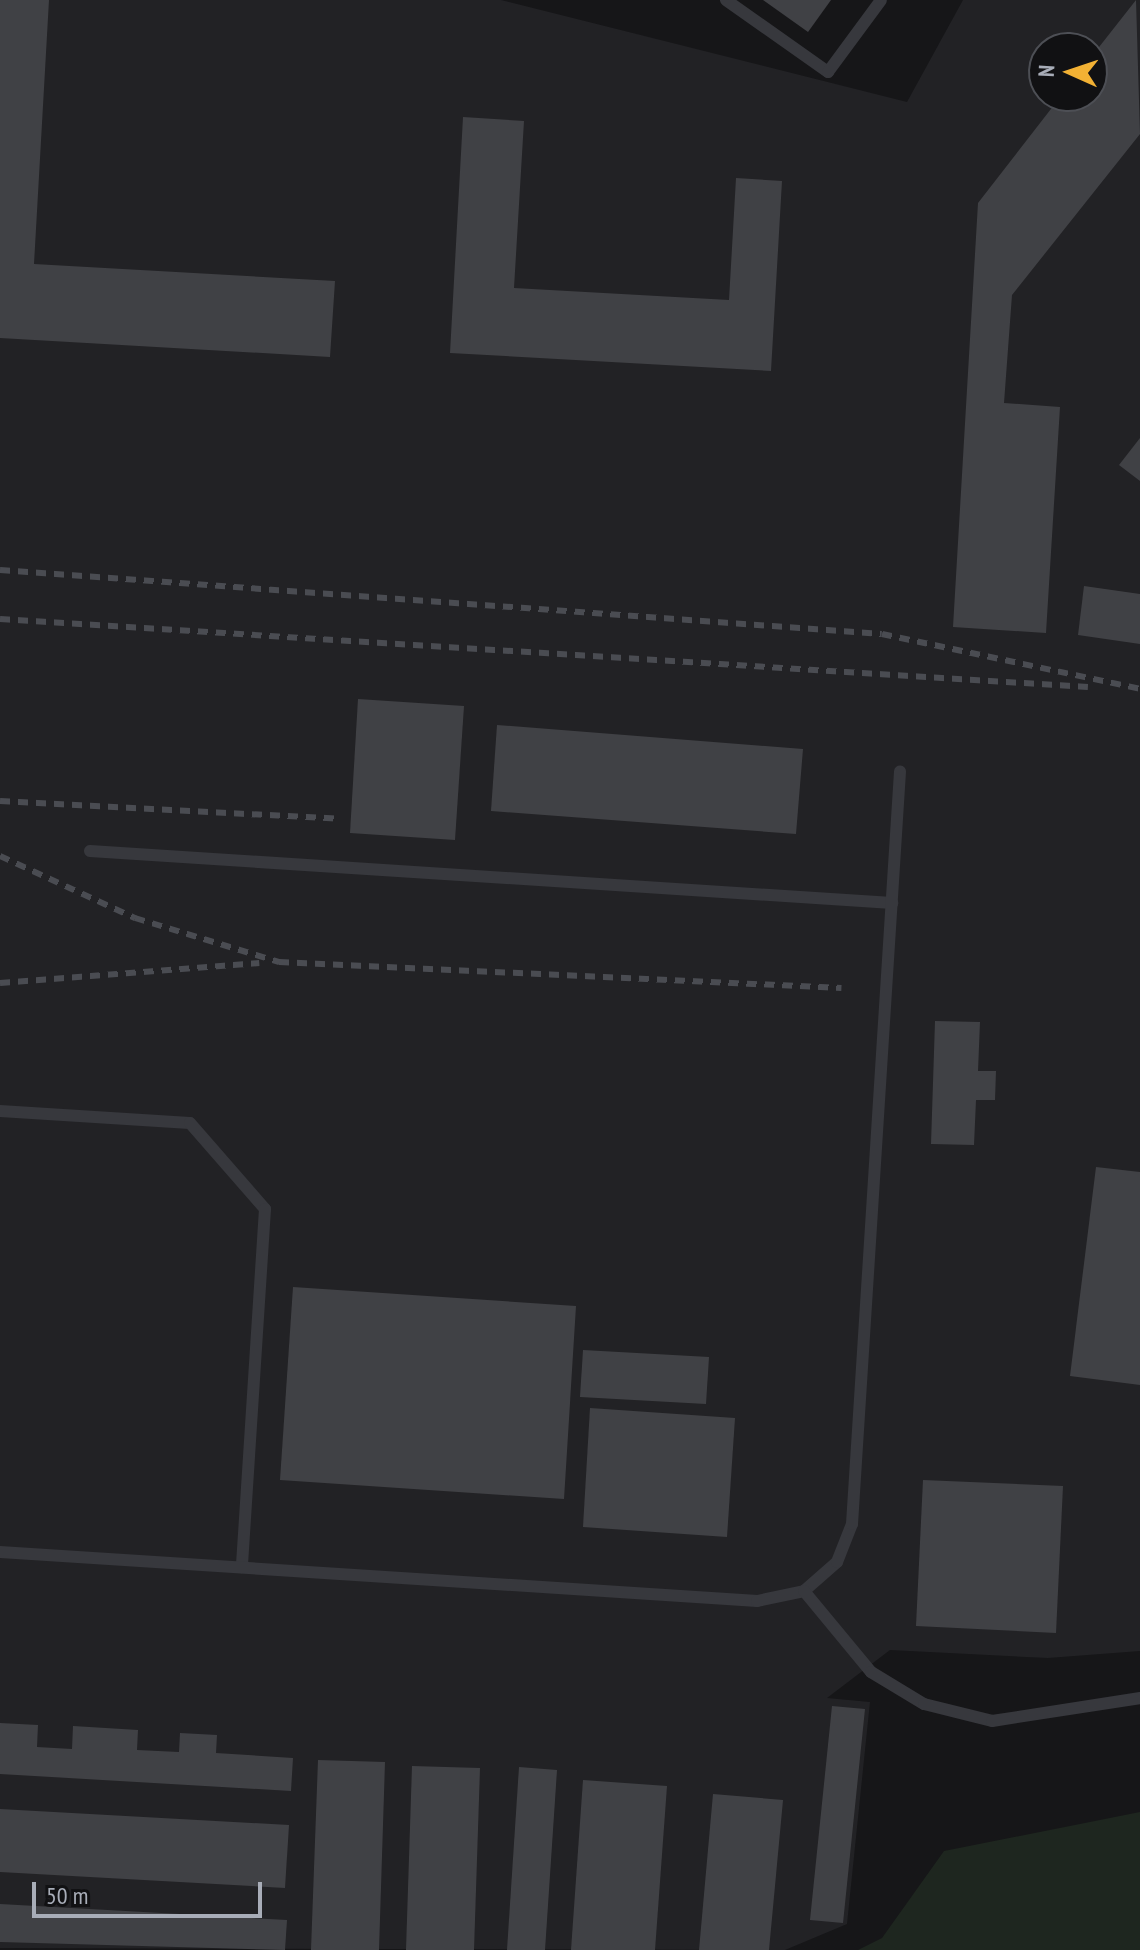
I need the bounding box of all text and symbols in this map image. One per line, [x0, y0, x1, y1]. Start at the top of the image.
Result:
north arrow [1028, 32, 1108, 112]
text: N [1032, 64, 1060, 78]
scale bar [36, 1866, 266, 1916]
text: 50 m [46, 1880, 88, 1911]

